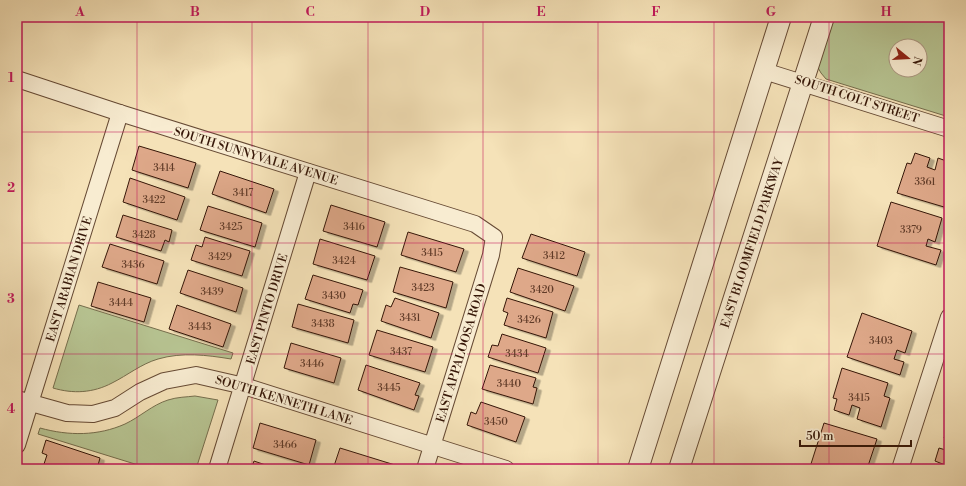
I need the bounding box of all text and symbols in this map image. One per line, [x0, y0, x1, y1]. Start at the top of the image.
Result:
text: A [74, 4, 85, 20]
text: B [190, 4, 200, 20]
text: C [305, 4, 315, 20]
text: D [420, 4, 430, 20]
text: E [536, 4, 546, 20]
text: F [651, 4, 661, 20]
text: G [766, 4, 777, 20]
text: H [881, 4, 892, 20]
north arrow [888, 38, 928, 78]
text: N [908, 54, 925, 67]
text: 1 [8, 70, 15, 86]
street label: SOUTH COLT STREET [793, 72, 921, 127]
street label: SOUTH SUNNYVALE AVENUE [172, 124, 340, 189]
street label: EAST BLOOMFIELD PARKWAY [718, 155, 787, 330]
house number: 3414 [153, 162, 175, 174]
house number: 3361 [914, 176, 936, 188]
text: 2 [7, 180, 15, 196]
house number: 3417 [233, 187, 253, 199]
house number: 3422 [142, 194, 166, 206]
street label: EAST ARABIAN DRIVE [43, 215, 96, 344]
house number: 3425 [220, 221, 243, 233]
house number: 3416 [343, 221, 365, 233]
house number: 3379 [900, 224, 922, 236]
house number: 3428 [132, 229, 156, 241]
house number: 3415 [421, 247, 443, 259]
house number: 3412 [543, 250, 565, 262]
house number: 3429 [208, 251, 232, 263]
street label: EAST PINTO DRIVE [243, 252, 291, 366]
house number: 3424 [332, 255, 356, 267]
house number: 3436 [121, 259, 145, 271]
house number: 3423 [412, 282, 435, 294]
street label: EAST APPALOOSA ROAD [433, 282, 490, 424]
house number: 3420 [530, 284, 554, 296]
house number: 3439 [200, 286, 224, 298]
house number: 3430 [322, 290, 346, 302]
text: 3 [7, 291, 15, 307]
house number: 3444 [109, 297, 133, 309]
house number: 3431 [399, 312, 421, 324]
house number: 3426 [517, 314, 541, 326]
house number: 3438 [311, 318, 335, 330]
house number: 3443 [188, 321, 212, 333]
house number: 3403 [869, 335, 893, 347]
house number: 3437 [390, 346, 412, 358]
house number: 3434 [505, 348, 529, 360]
house number: 3446 [300, 358, 324, 370]
street label: SOUTH KENNETH LANE [213, 372, 354, 429]
house number: 3440 [497, 378, 522, 390]
house number: 3445 [377, 382, 401, 394]
house number: 3415 [848, 392, 870, 404]
text: 4 [7, 401, 16, 417]
house number: 3450 [484, 416, 508, 428]
scale bar [800, 422, 911, 448]
text: 50 m [806, 429, 834, 444]
house number: 3466 [273, 439, 297, 451]

